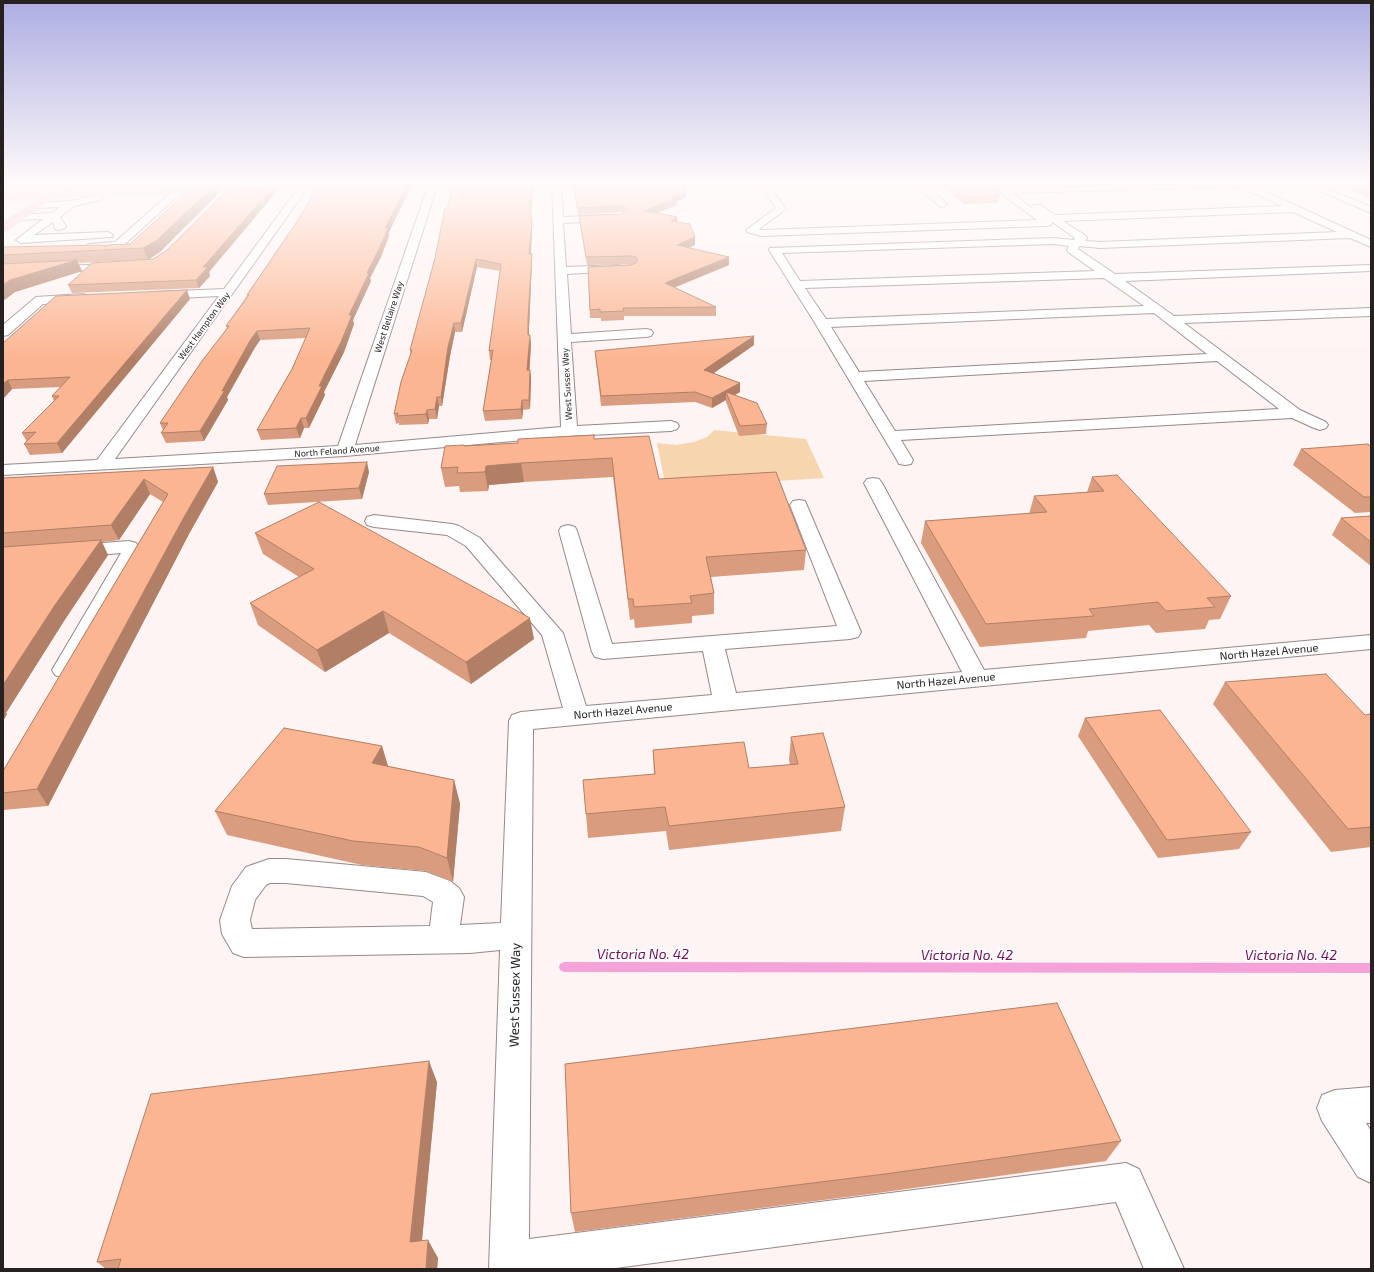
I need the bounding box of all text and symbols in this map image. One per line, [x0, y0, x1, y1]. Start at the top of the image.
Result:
street label: West Bellaire Way [372, 280, 406, 354]
street label: West Hampton Way [176, 290, 232, 362]
street label: West Sussex Way [560, 348, 574, 420]
street label: North Feland Avenue [294, 443, 380, 459]
street label: North Hazel Avenue [1219, 641, 1319, 663]
street label: North Hazel Avenue [896, 670, 996, 692]
street label: North Hazel Avenue [573, 700, 673, 722]
street label: West Sussex Way [506, 943, 524, 1047]
water label: Victoria No. 42 [597, 946, 689, 962]
water label: Victoria No. 42 [921, 947, 1013, 963]
water label: Victoria No. 42 [1245, 947, 1337, 963]

